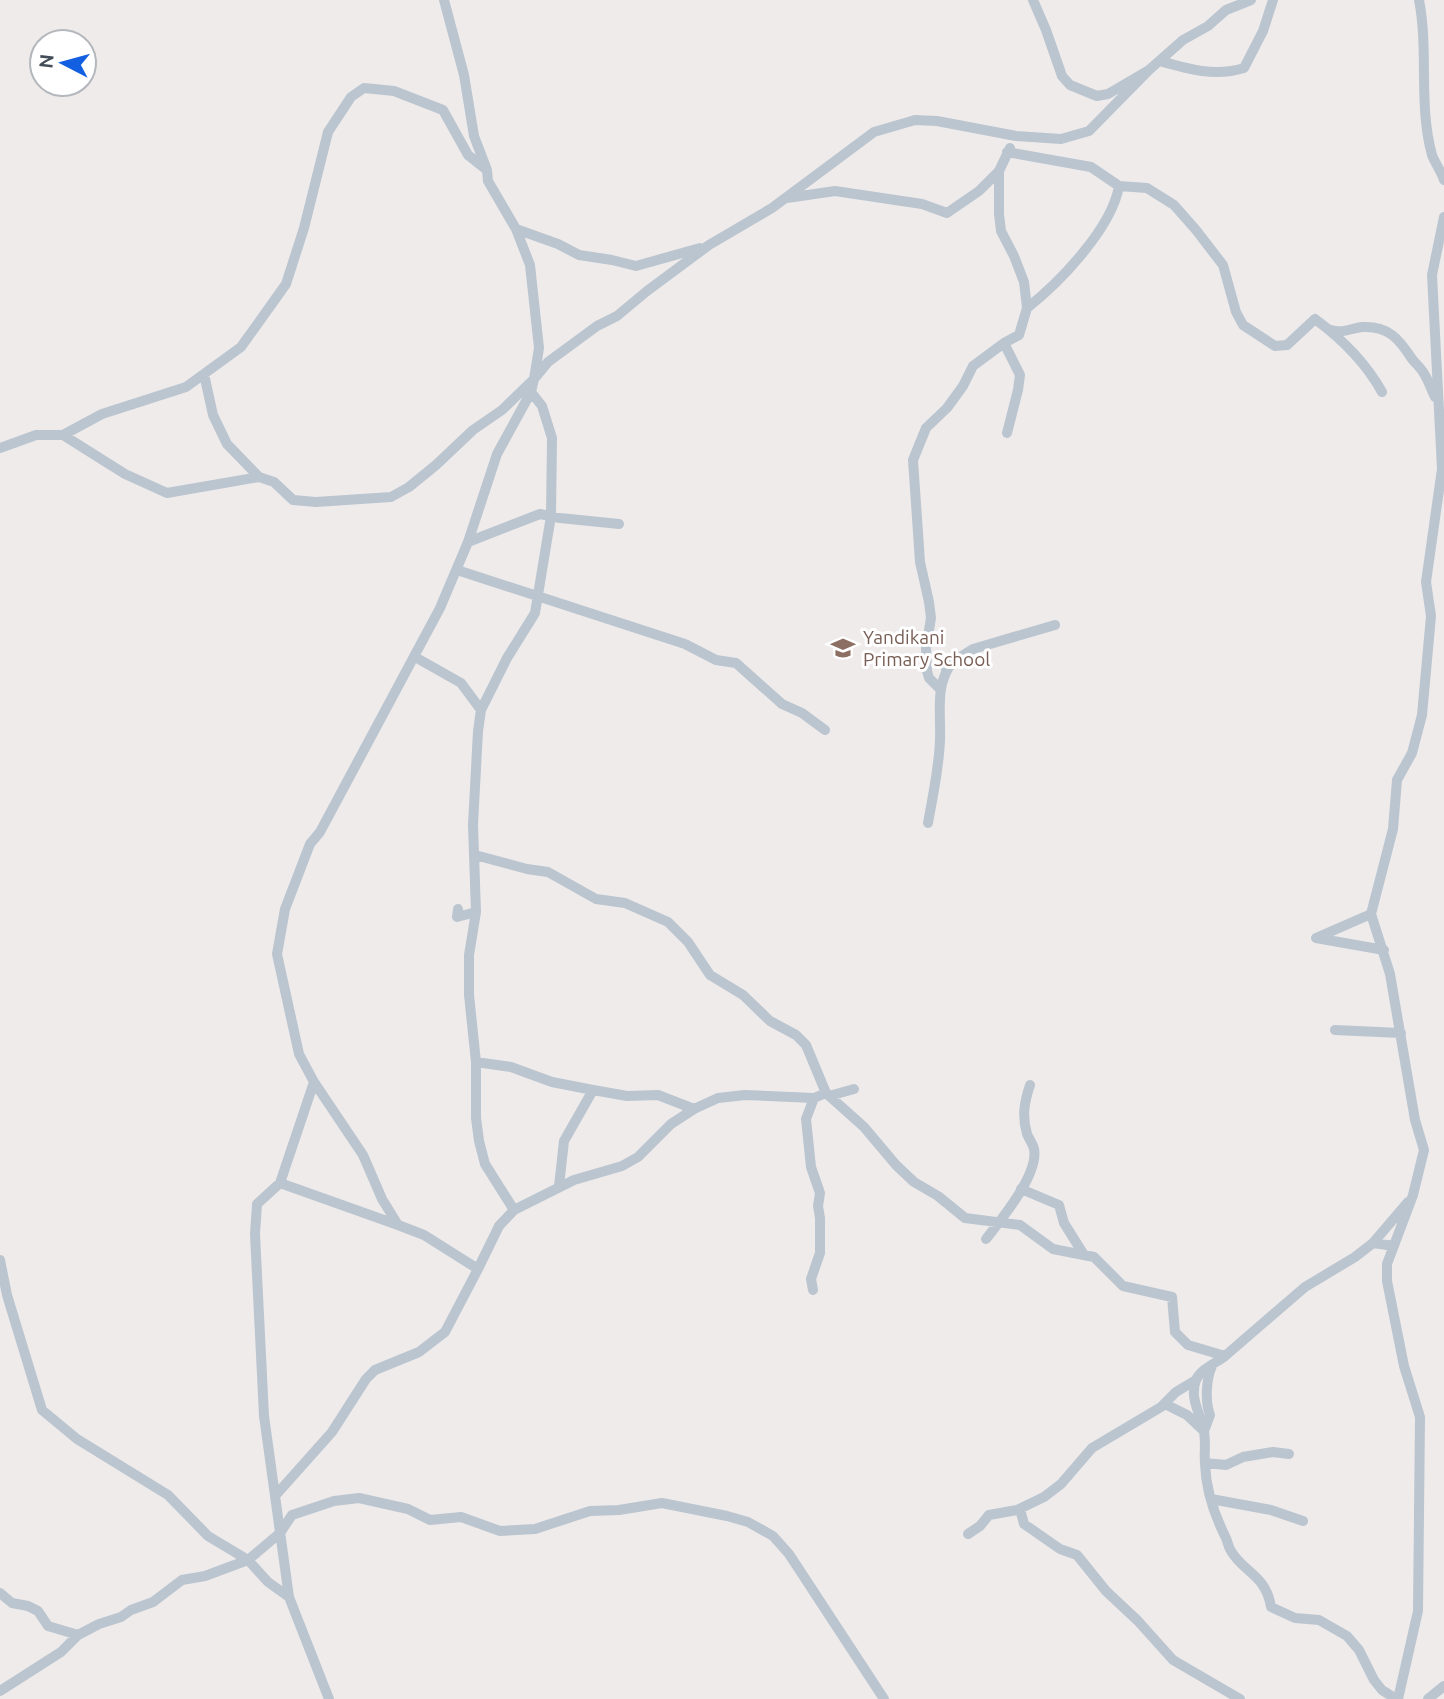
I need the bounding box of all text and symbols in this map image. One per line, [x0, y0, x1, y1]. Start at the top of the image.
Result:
north arrow [28, 28, 98, 98]
text: N [34, 53, 58, 69]
place label: Yandikani Primary School [863, 626, 990, 670]
school or university icon: Yandikani Primary School [829, 634, 857, 662]

